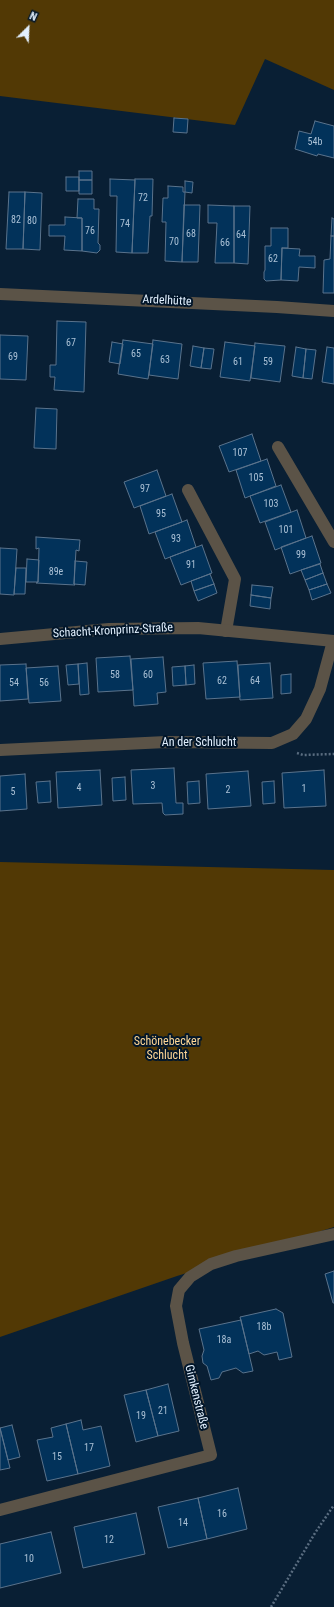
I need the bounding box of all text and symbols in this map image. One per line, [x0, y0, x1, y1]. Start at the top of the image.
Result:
north arrow [8, 8, 48, 48]
text: N [27, 9, 39, 24]
house number: 54b [308, 136, 322, 148]
house number: 72 [138, 192, 148, 204]
house number: 82 [11, 214, 21, 226]
house number: 80 [27, 215, 37, 227]
house number: 74 [120, 218, 130, 230]
house number: 76 [85, 225, 95, 237]
house number: 68 [186, 228, 196, 240]
house number: 64 [236, 229, 246, 241]
house number: 70 [169, 236, 179, 248]
house number: 66 [220, 237, 230, 249]
house number: 62 [268, 253, 278, 265]
street label: Ardelhütte [142, 293, 192, 309]
house number: 67 [66, 337, 76, 349]
house number: 65 [131, 348, 141, 360]
house number: 69 [8, 351, 18, 363]
house number: 63 [160, 354, 170, 366]
house number: 61 [233, 356, 243, 368]
house number: 59 [263, 356, 273, 368]
house number: 107 [233, 447, 247, 459]
house number: 105 [249, 472, 263, 484]
house number: 97 [140, 483, 150, 495]
house number: 103 [264, 498, 278, 510]
house number: 95 [156, 508, 166, 520]
house number: 101 [279, 524, 293, 536]
house number: 93 [171, 533, 181, 545]
house number: 99 [296, 549, 306, 561]
house number: 91 [186, 559, 196, 571]
house number: 89e [49, 566, 63, 578]
street label: Schacht-Kronprinz-Straße [53, 621, 173, 641]
house number: 58 [110, 669, 120, 681]
house number: 60 [143, 669, 153, 681]
house number: 62 [217, 675, 227, 687]
house number: 64 [250, 675, 260, 687]
house number: 54 [9, 677, 19, 689]
house number: 56 [39, 677, 49, 689]
street label: An der Schlucht [162, 736, 236, 750]
house number: 3 [151, 780, 155, 792]
house number: 4 [77, 782, 81, 794]
house number: 1 [302, 783, 306, 795]
house number: 2 [226, 784, 230, 796]
house number: 5 [11, 786, 15, 798]
park label: Schönebecker Schlucht [134, 1035, 200, 1063]
house number: 18b [257, 1321, 271, 1333]
house number: 18a [217, 1334, 231, 1346]
street label: Gimkenstraße [181, 1363, 211, 1431]
house number: 21 [158, 1405, 168, 1417]
house number: 19 [136, 1410, 146, 1422]
house number: 17 [84, 1442, 94, 1454]
house number: 15 [52, 1451, 62, 1463]
house number: 16 [217, 1508, 227, 1520]
house number: 14 [178, 1517, 188, 1529]
house number: 12 [104, 1534, 114, 1546]
house number: 10 [24, 1553, 34, 1565]

